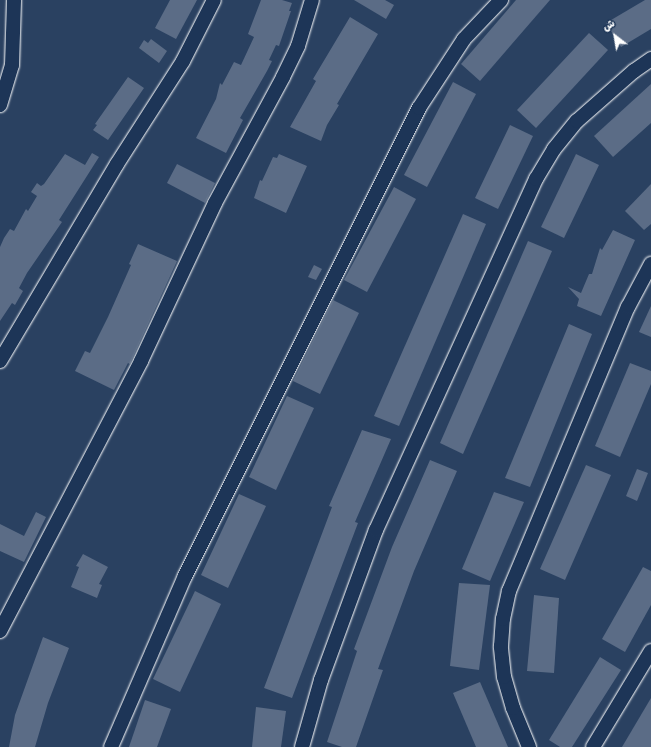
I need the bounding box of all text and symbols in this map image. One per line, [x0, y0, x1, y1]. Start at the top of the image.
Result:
north arrow [595, 16, 635, 56]
text: ش [600, 16, 618, 36]

